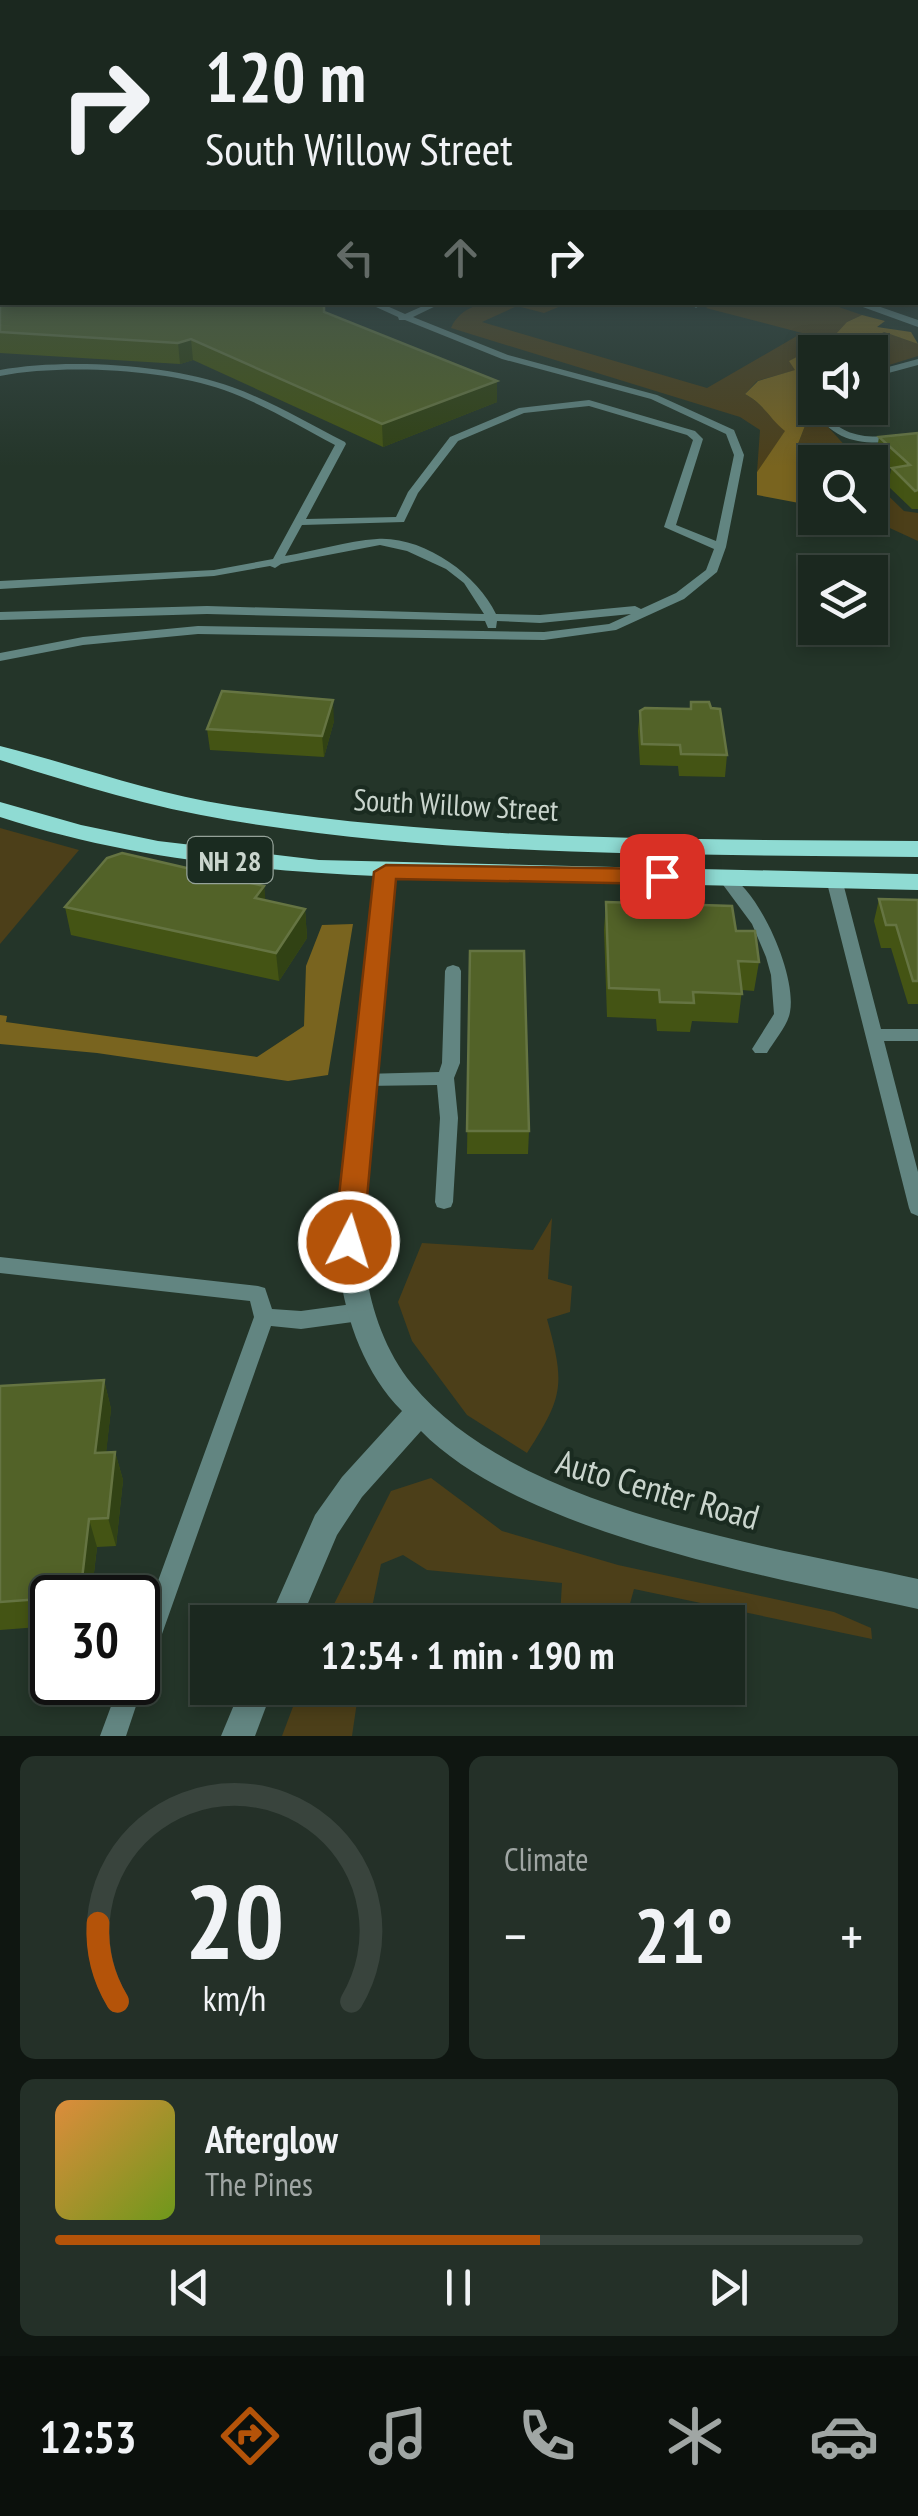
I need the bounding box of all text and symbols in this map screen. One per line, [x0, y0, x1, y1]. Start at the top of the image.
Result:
text: 120 m [205, 31, 366, 121]
icon: right [40, 40, 170, 170]
text: South Willow Street [205, 119, 513, 177]
icon: left [328, 230, 383, 285]
icon: ahead [433, 230, 488, 285]
icon: right [538, 230, 593, 285]
map controls [798, 335, 888, 645]
button: sound [798, 335, 888, 425]
button: search [798, 445, 888, 535]
button: layers [798, 555, 888, 645]
street label: South Willow Street [353, 779, 560, 829]
pin [620, 834, 705, 919]
road number: NH 28 [188, 837, 272, 883]
icon: arrive [635, 849, 690, 904]
position arrow [297, 1190, 401, 1294]
street label: Auto Center Road [551, 1438, 765, 1540]
speed limit sign: 30 [30, 1575, 160, 1705]
text: 12:54 · 1 min · 190 m [321, 1630, 614, 1679]
text: Climate [504, 1838, 588, 1880]
text: 20 [185, 1853, 284, 1988]
text: 21° [634, 1887, 733, 1984]
text: − [504, 1900, 527, 1971]
text: + [840, 1900, 863, 1971]
text: km/h [203, 1975, 266, 2021]
text: Afterglow [205, 2114, 338, 2163]
text: The Pines [205, 2163, 313, 2205]
icon: previous [162, 2260, 217, 2315]
icon: pause [431, 2260, 486, 2315]
icon: next [701, 2260, 756, 2315]
icon: directions [215, 2401, 285, 2471]
icon: music [363, 2401, 433, 2471]
icon: phone [512, 2401, 582, 2471]
icon: climate [660, 2401, 730, 2471]
icon: car [809, 2401, 879, 2471]
text: 12:53 [39, 2407, 137, 2465]

